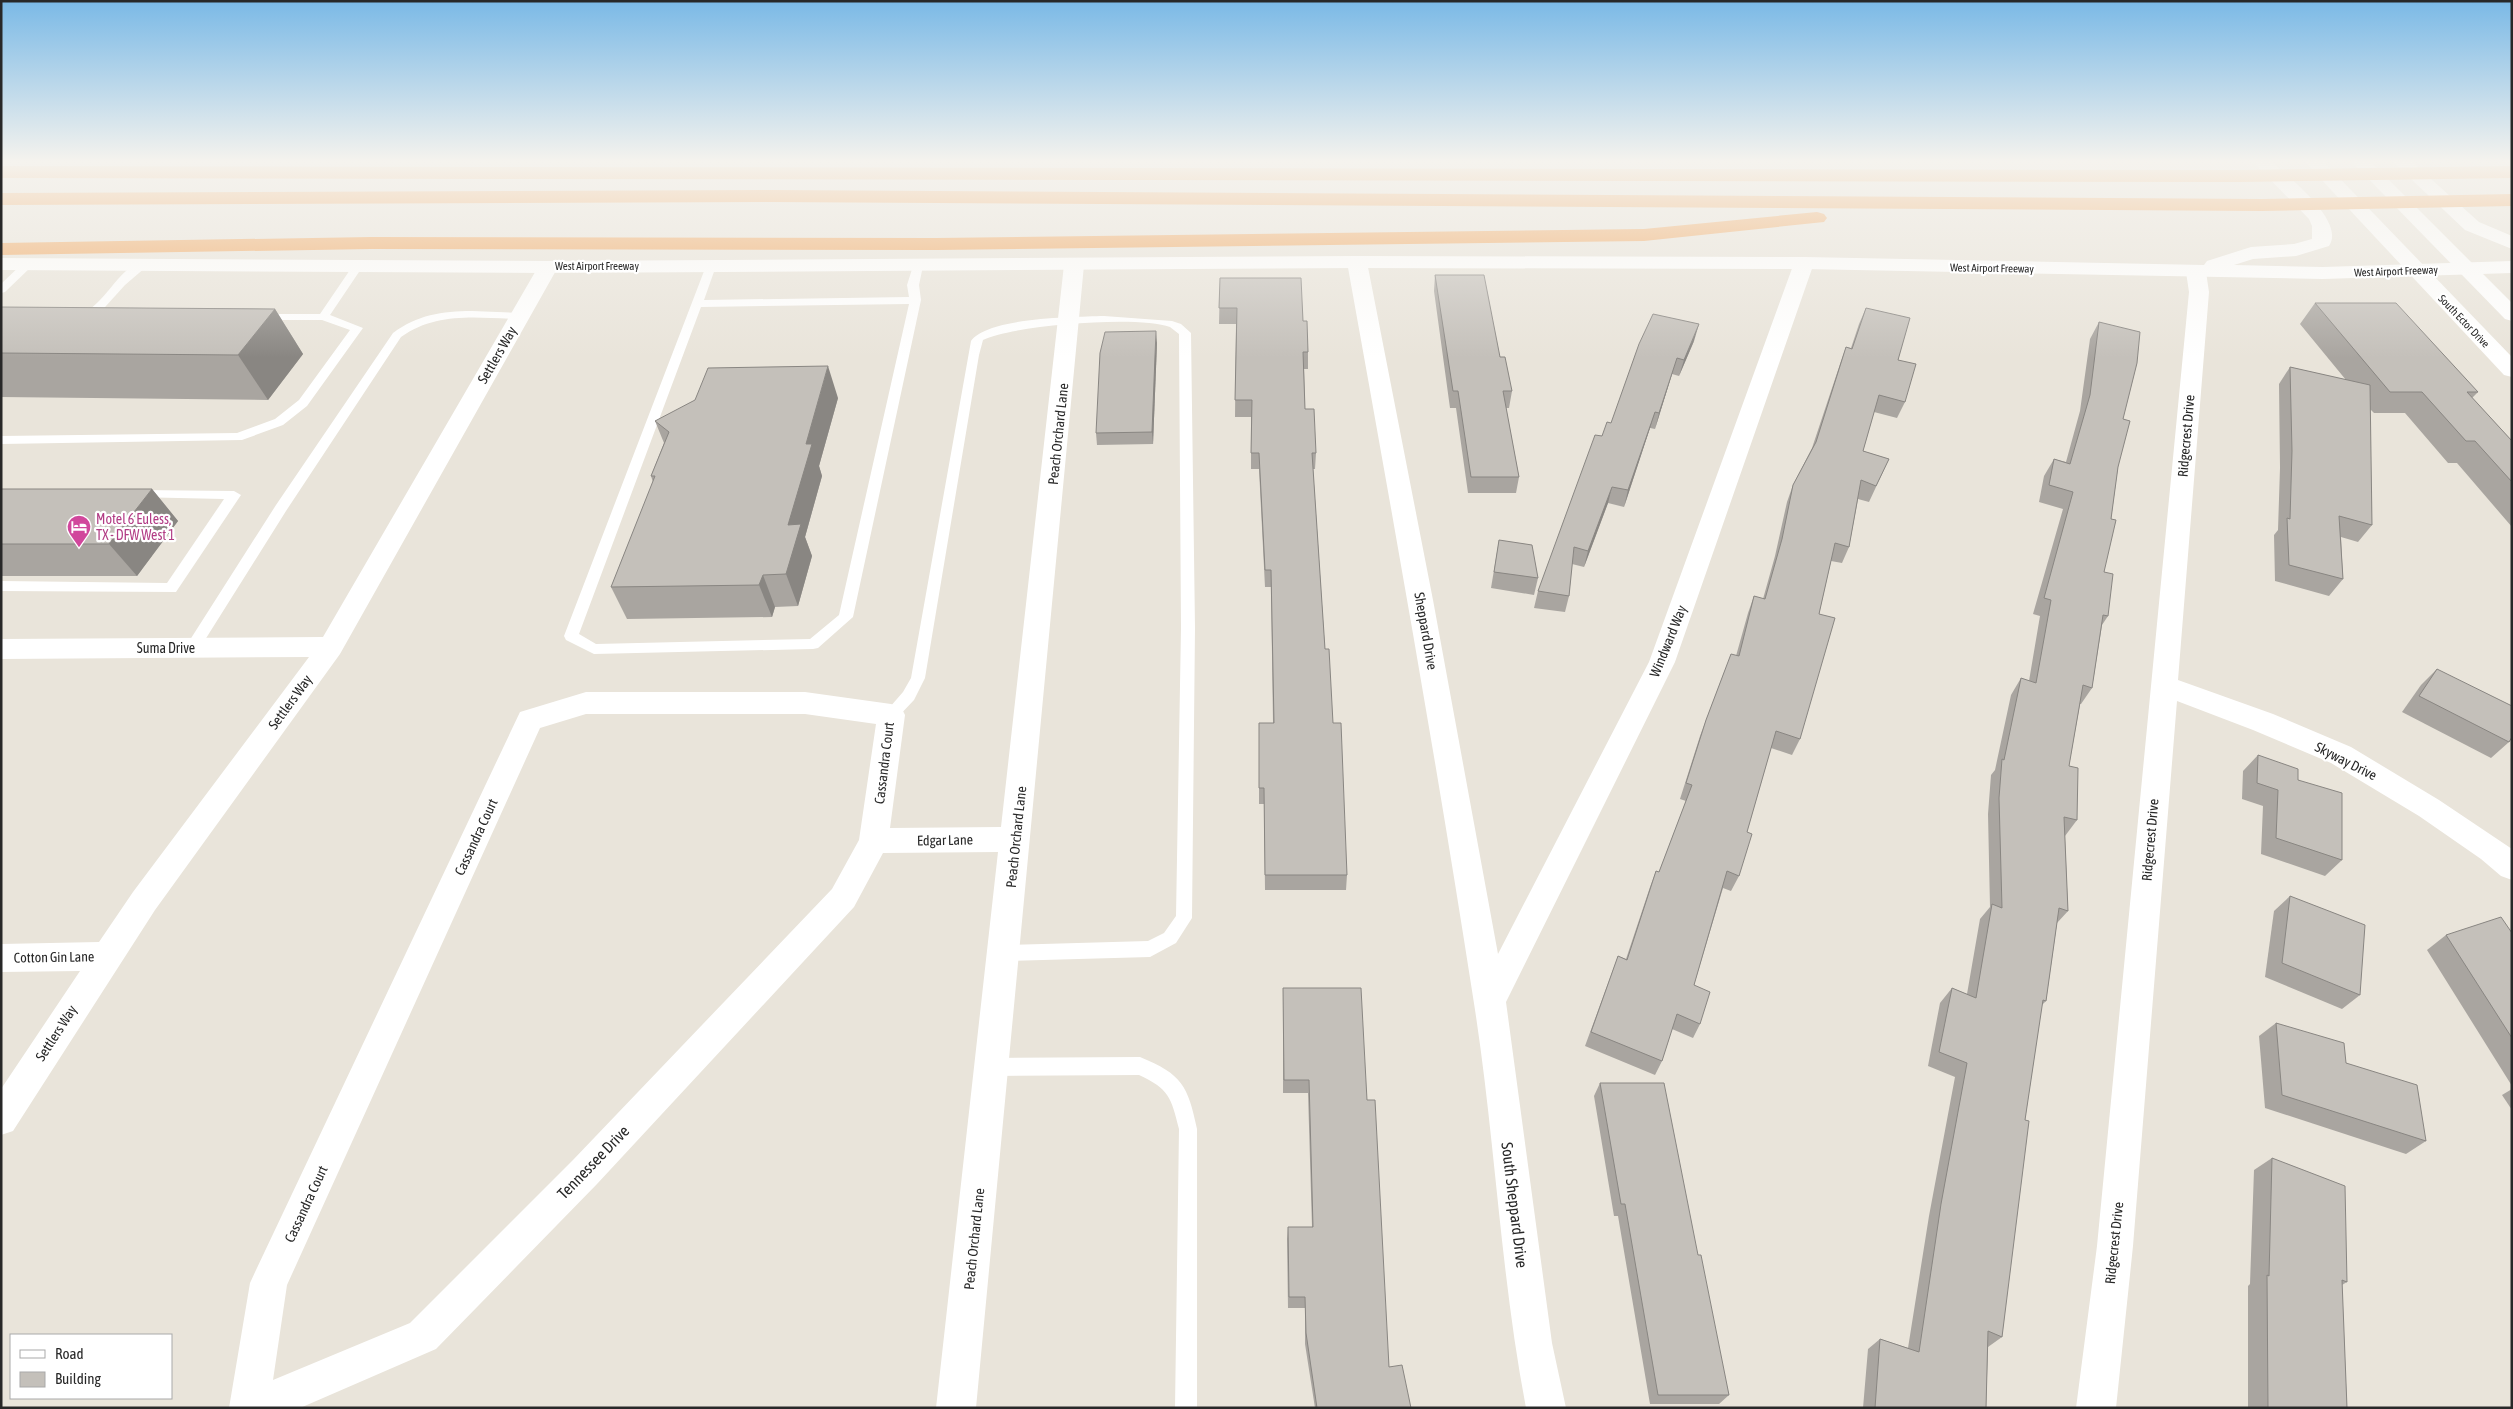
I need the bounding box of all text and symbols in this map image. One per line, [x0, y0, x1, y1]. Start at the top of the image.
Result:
street label: West Airport Freeway [555, 260, 639, 272]
street label: West Airport Freeway [1950, 261, 2035, 275]
street label: West Airport Freeway [2354, 264, 2439, 278]
street label: South Ector Drive [2436, 292, 2492, 350]
street label: Settlers Way [474, 323, 520, 386]
street label: Peach Orchard Lane [1045, 382, 1071, 486]
street label: Ridgecrest Drive [2174, 394, 2198, 478]
place label: Motel 6 Euless, TX - DFW West 1 [96, 511, 175, 543]
hotel icon: Motel 6 Euless, TX - DFW West 1 [66, 514, 92, 548]
street label: Sheppard Drive [1411, 591, 1441, 671]
street label: Windward Way [1646, 602, 1690, 679]
street label: Suma Drive [137, 640, 195, 656]
street label: Settlers Way [265, 672, 315, 732]
street label: Cassandra Court [871, 721, 897, 805]
street label: Skyway Drive [2312, 739, 2380, 783]
street label: Peach Orchard Lane [1003, 785, 1029, 889]
street label: Cassandra Court [451, 796, 501, 878]
street label: Ridgecrest Drive [2138, 798, 2162, 882]
street label: Edgar Lane [917, 832, 973, 848]
street label: Cotton Gin Lane [14, 948, 94, 966]
street label: Settlers Way [32, 1002, 80, 1064]
street label: Tennessee Drive [553, 1122, 633, 1202]
street label: South Sheppard Drive [1497, 1141, 1532, 1269]
street label: Cassandra Court [281, 1163, 331, 1245]
street label: Peach Orchard Lane [961, 1187, 987, 1291]
street label: Ridgecrest Drive [2102, 1201, 2126, 1285]
legend [10, 1334, 172, 1399]
text: Road [55, 1345, 84, 1362]
text: Building [55, 1370, 101, 1387]

